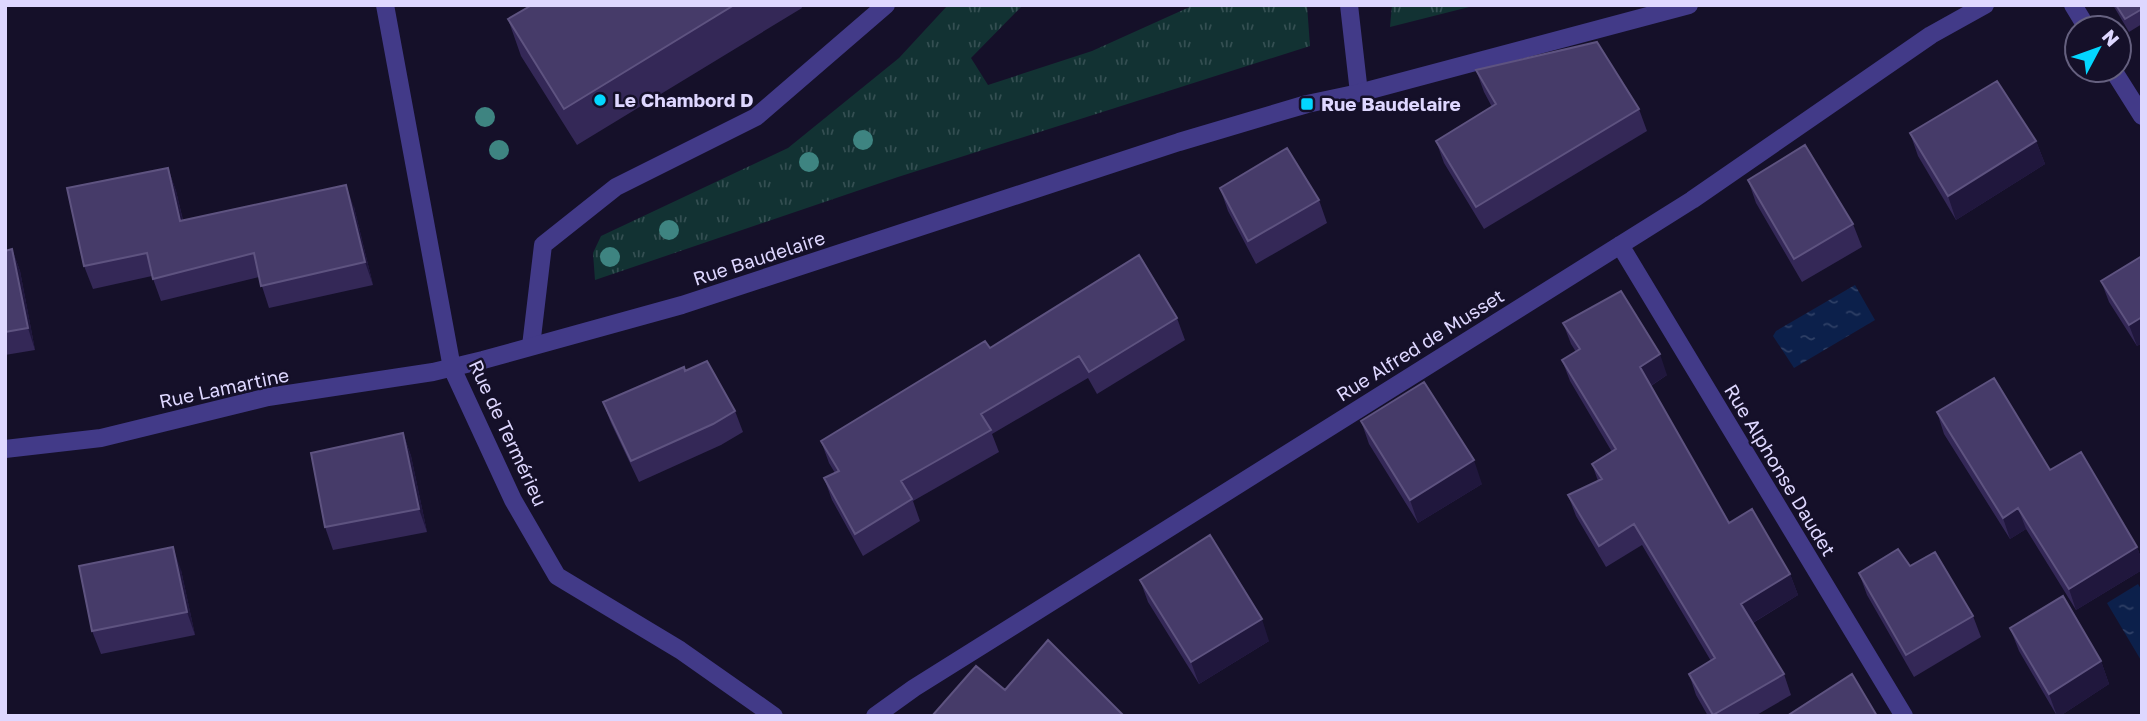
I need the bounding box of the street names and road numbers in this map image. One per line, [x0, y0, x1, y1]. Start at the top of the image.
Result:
street label: Rue Baudelaire [690, 225, 828, 290]
street label: Rue Alfred de Musset [1332, 284, 1508, 406]
street label: Rue de Termérieu [465, 356, 552, 510]
street label: Rue Lamartine [157, 363, 291, 413]
street label: Rue Alphonse Daudet [1720, 380, 1841, 560]

